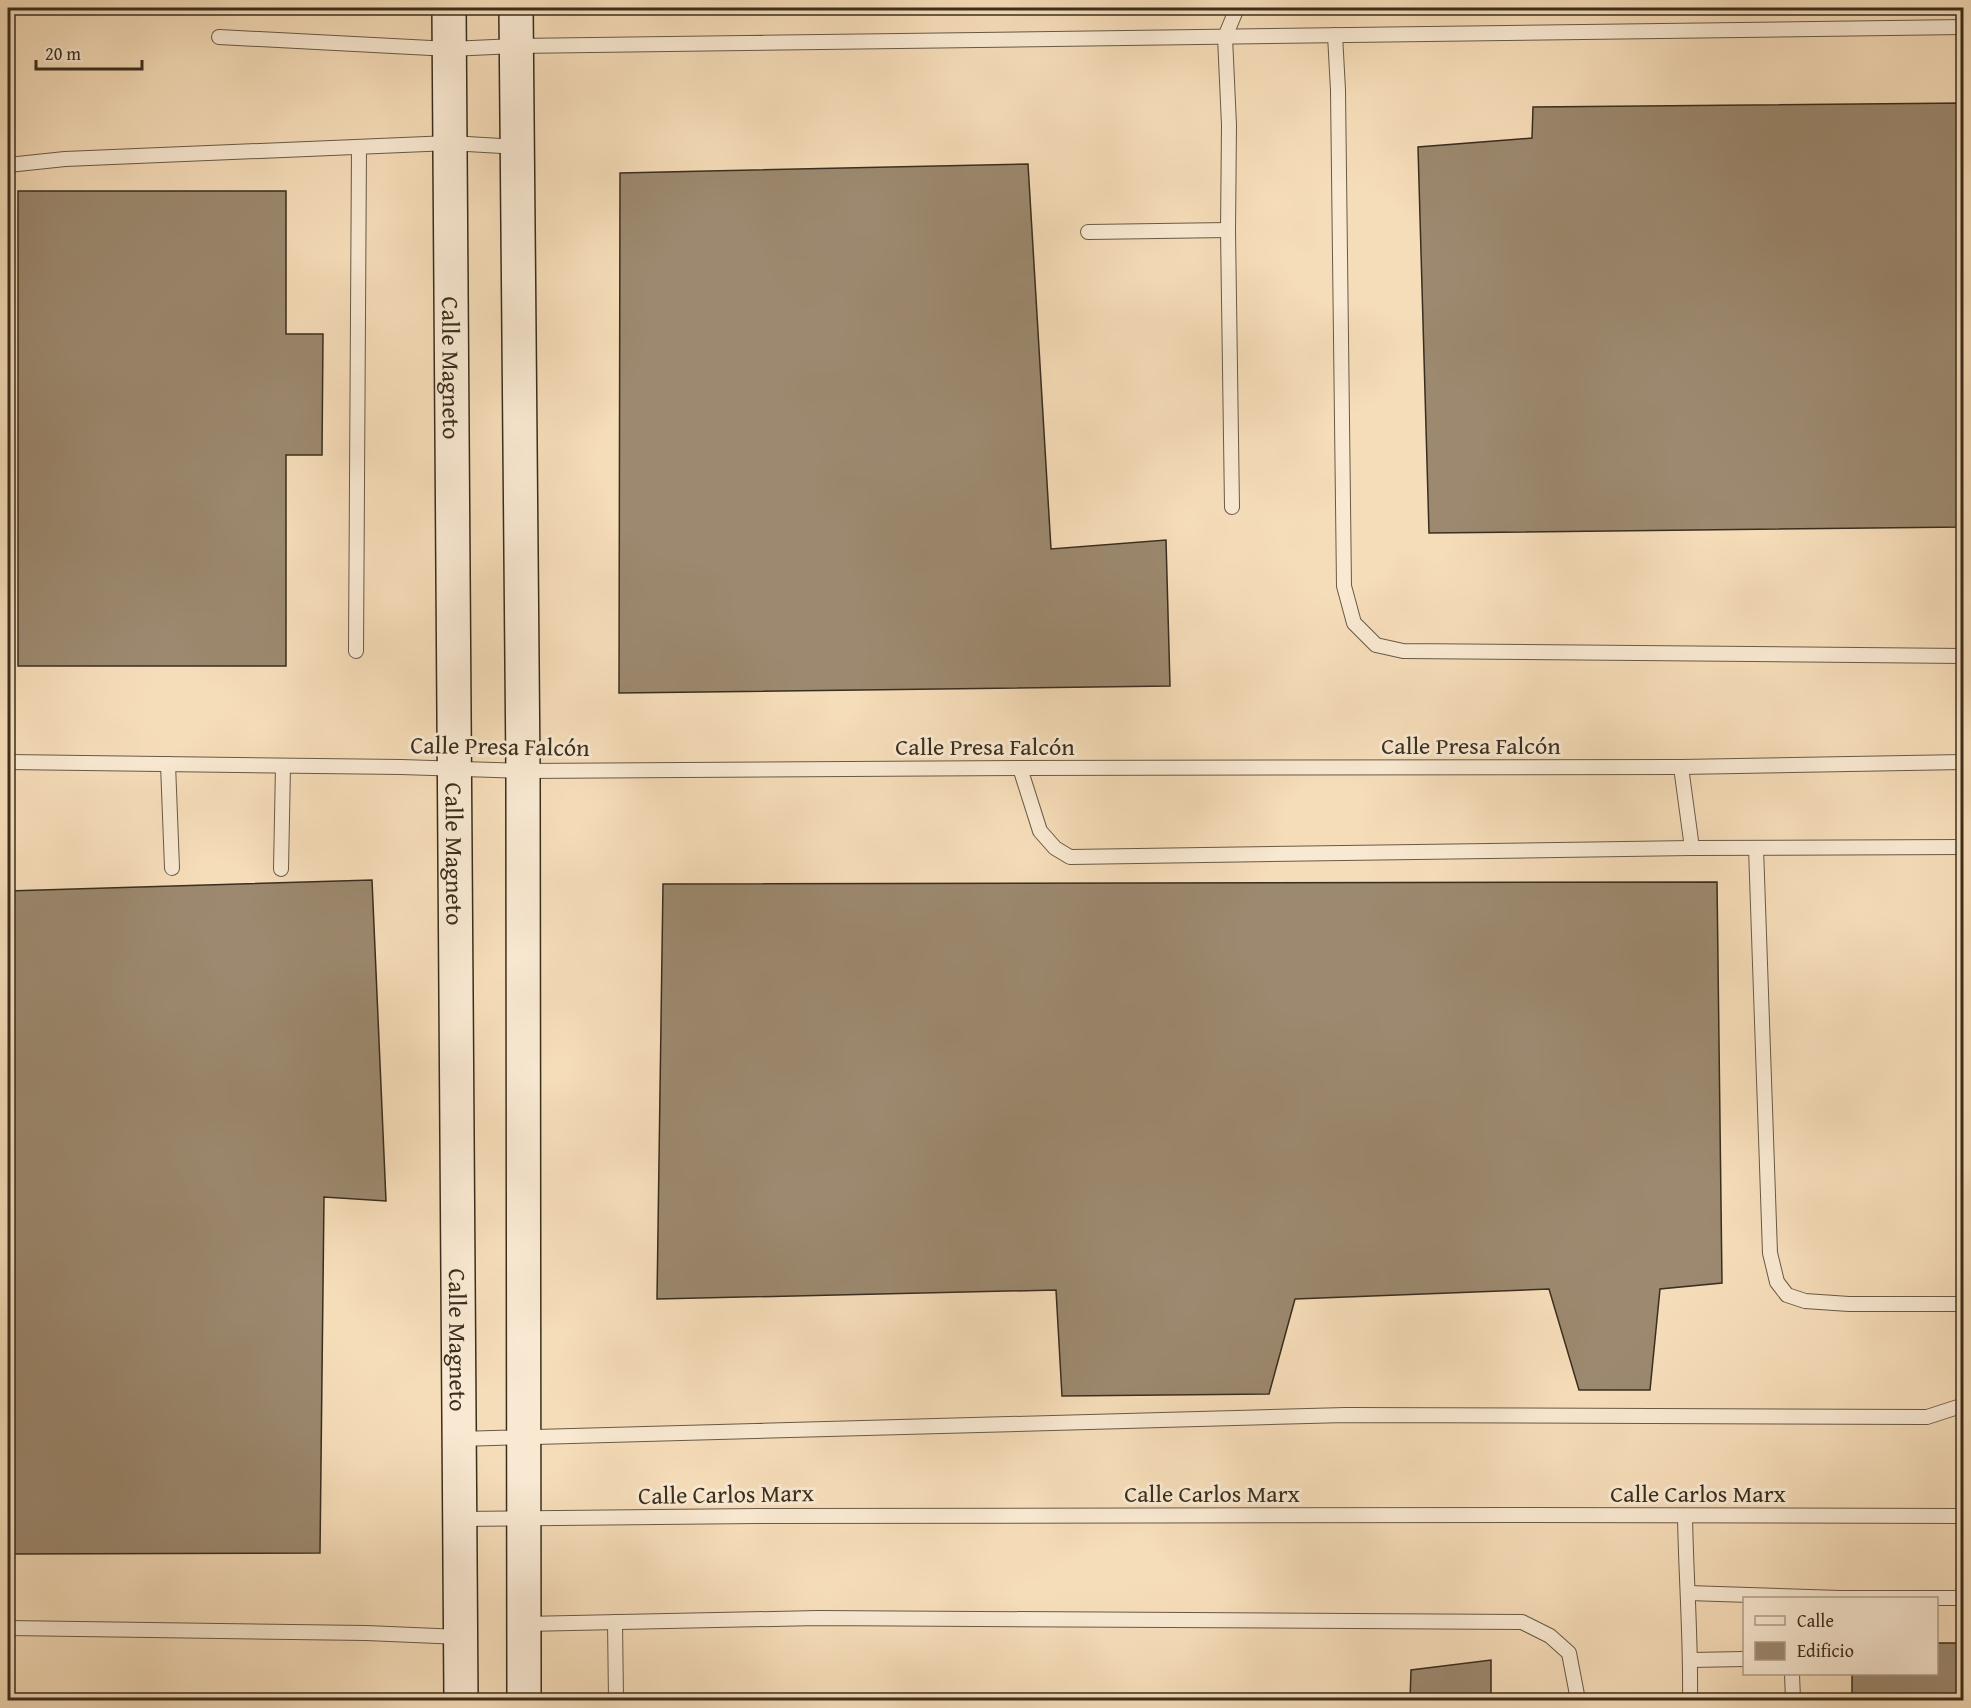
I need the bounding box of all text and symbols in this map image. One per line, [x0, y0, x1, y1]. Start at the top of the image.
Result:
scale bar [36, 33, 142, 71]
text: 20 m [45, 40, 81, 67]
street label: Calle Magneto [434, 296, 470, 440]
street label: Calle Presa Falcón [410, 727, 591, 765]
street label: Calle Presa Falcón [1381, 728, 1561, 763]
street label: Calle Presa Falcón [895, 729, 1075, 764]
street label: Calle Magneto [437, 782, 473, 926]
street label: Calle Magneto [440, 1268, 476, 1412]
street label: Calle Carlos Marx [638, 1475, 815, 1513]
street label: Calle Carlos Marx [1124, 1476, 1301, 1511]
street label: Calle Carlos Marx [1610, 1476, 1787, 1511]
legend [1743, 1597, 1938, 1675]
text: Calle [1797, 1607, 1834, 1634]
text: Edificio [1797, 1637, 1854, 1664]

